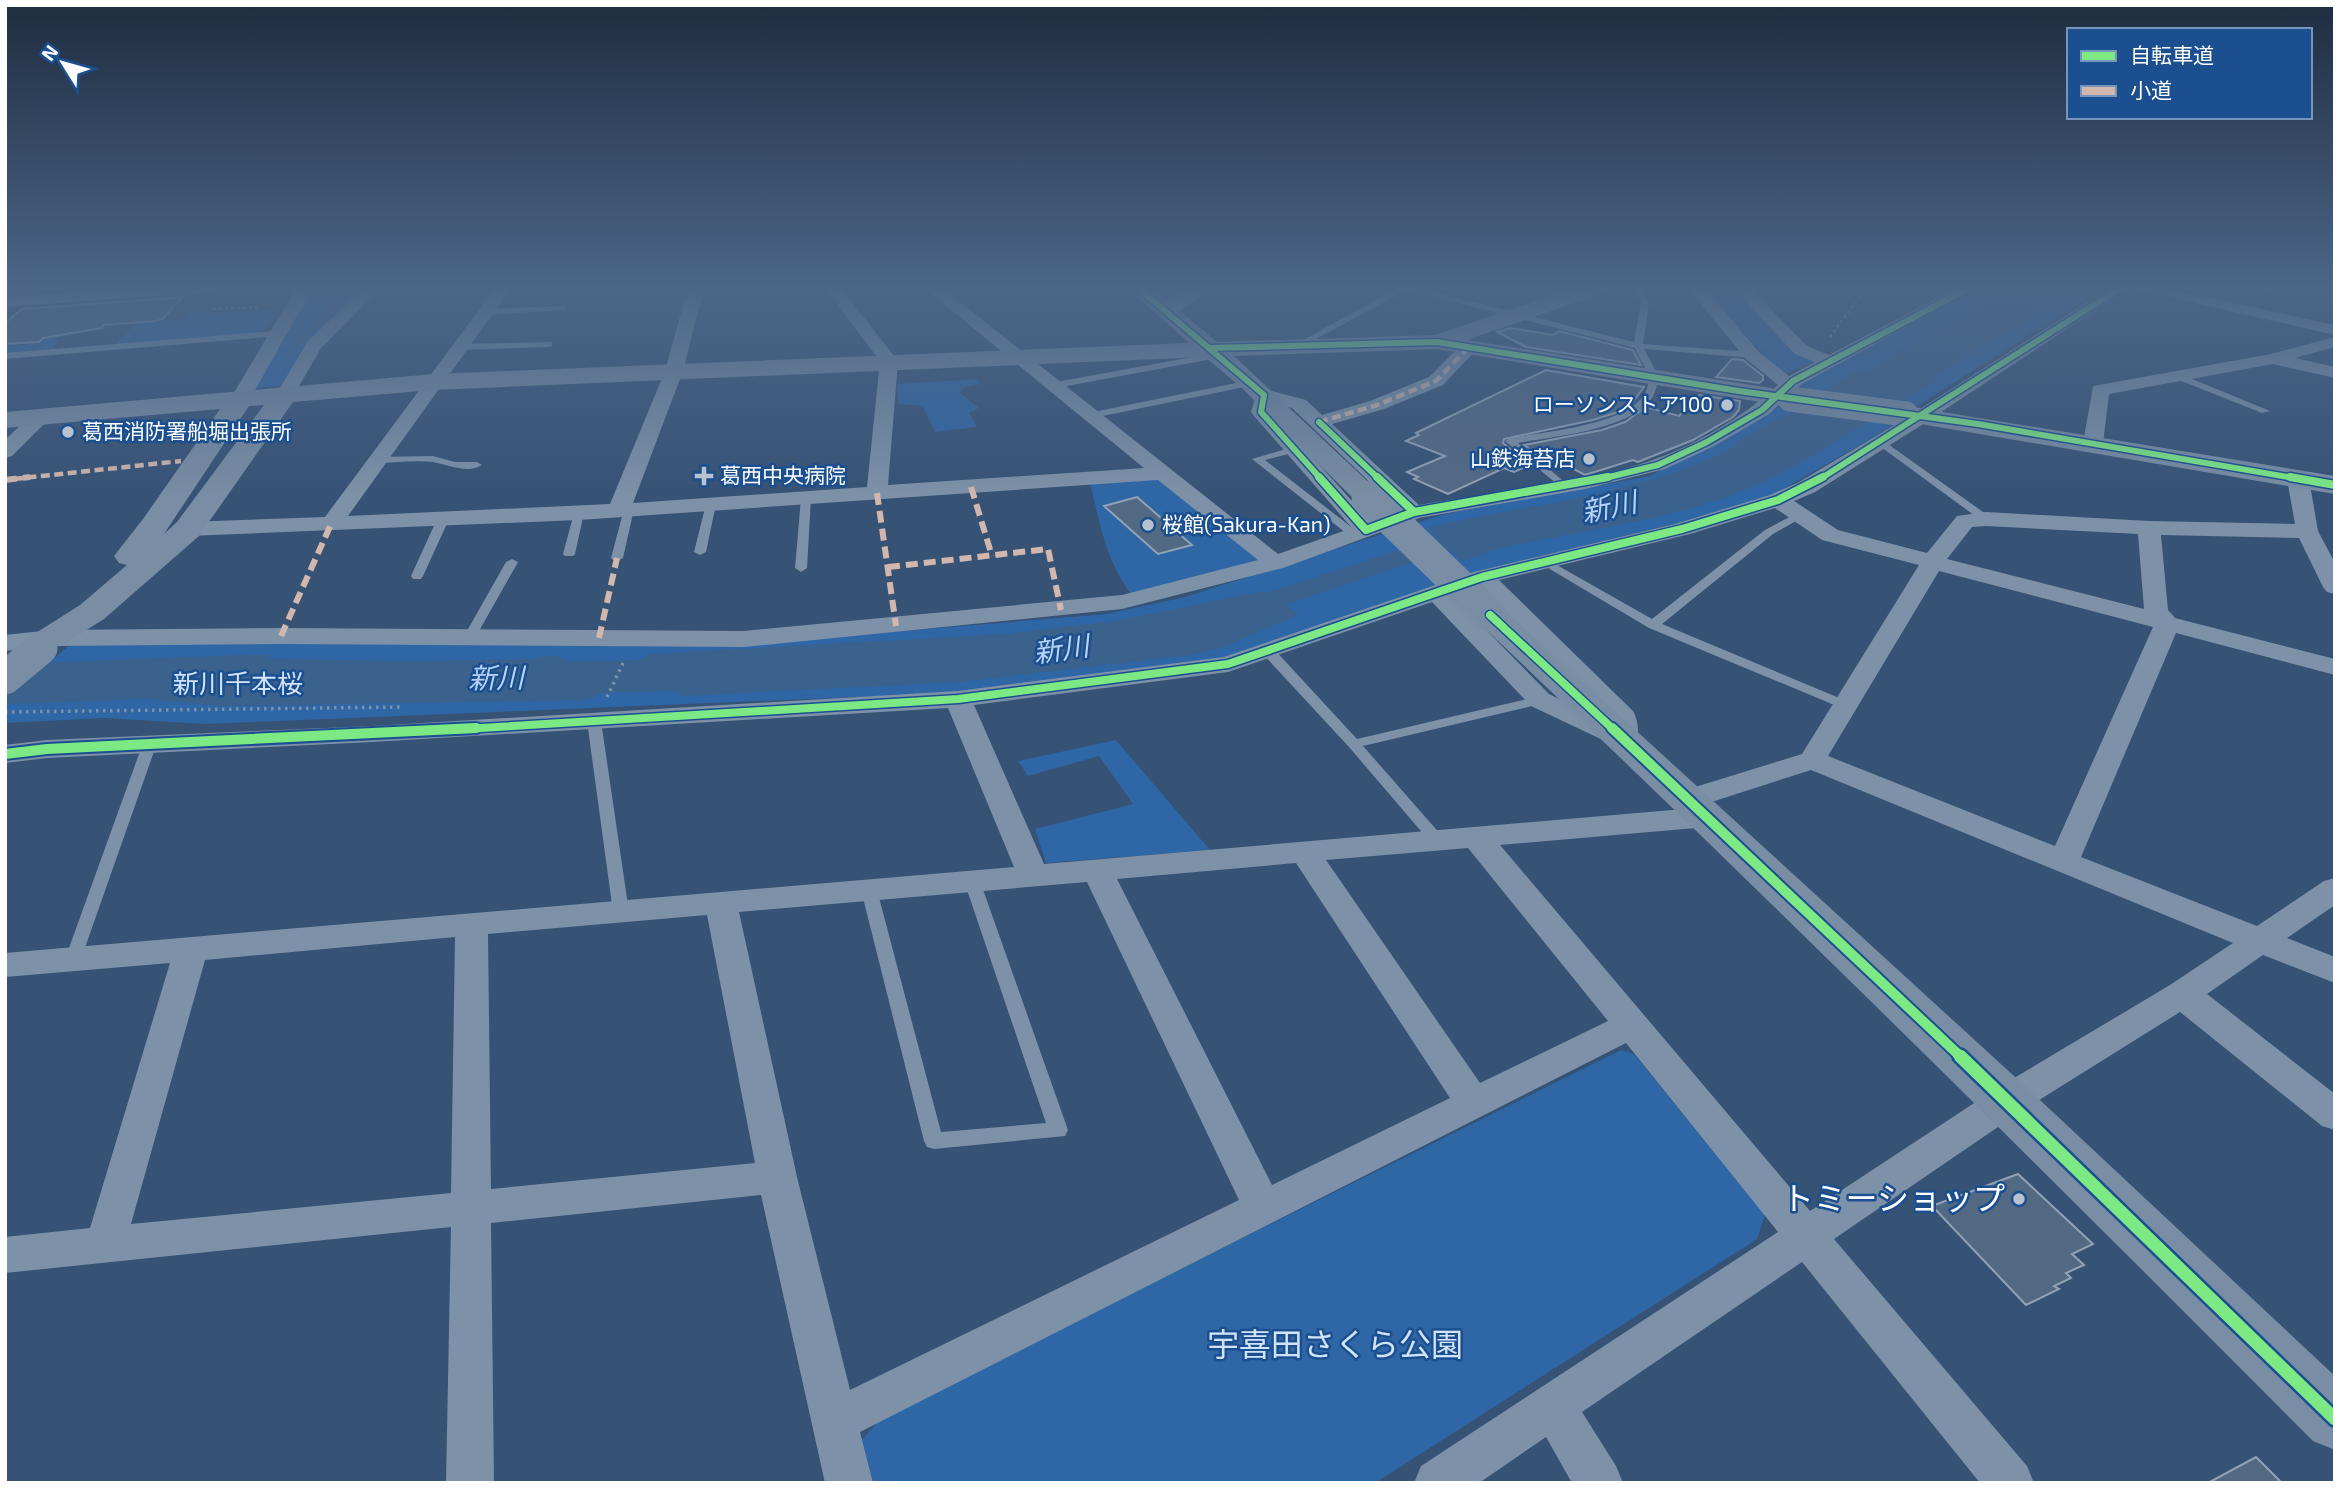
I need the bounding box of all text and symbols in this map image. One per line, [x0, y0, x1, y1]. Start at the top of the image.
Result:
north arrow [28, 28, 98, 98]
legend [2067, 28, 2312, 119]
text: N [36, 40, 62, 65]
text: 自転車道 [2130, 42, 2214, 67]
text: 小道 [2130, 77, 2172, 102]
place label: ローソンストア100 [1533, 391, 1713, 416]
marker: ローソンストア100 [1719, 397, 1735, 413]
place label: 葛西消防署船堀出張所 [82, 418, 292, 443]
marker: 葛西消防署船堀出張所 [60, 424, 76, 440]
place label: 山鉄海苔店 [1470, 445, 1575, 470]
marker: 山鉄海苔店 [1581, 451, 1597, 467]
place label: 葛西中央病院 [720, 462, 846, 487]
marker: 葛西中央病院 [694, 466, 714, 486]
water label: 新川 [1578, 483, 1643, 528]
place label: 桜館(Sakura-Kan) [1162, 511, 1331, 536]
marker: 桜館(Sakura-Kan) [1140, 517, 1156, 533]
water label: 新川 [1031, 627, 1094, 669]
water label: 新川 [468, 659, 527, 694]
park label: 新川千本桜 [173, 667, 303, 698]
place label: トミーショップ [1782, 1178, 2005, 1216]
marker: トミーショップ [2011, 1191, 2027, 1207]
park label: 宇喜田さくら公園 [1207, 1324, 1463, 1362]

